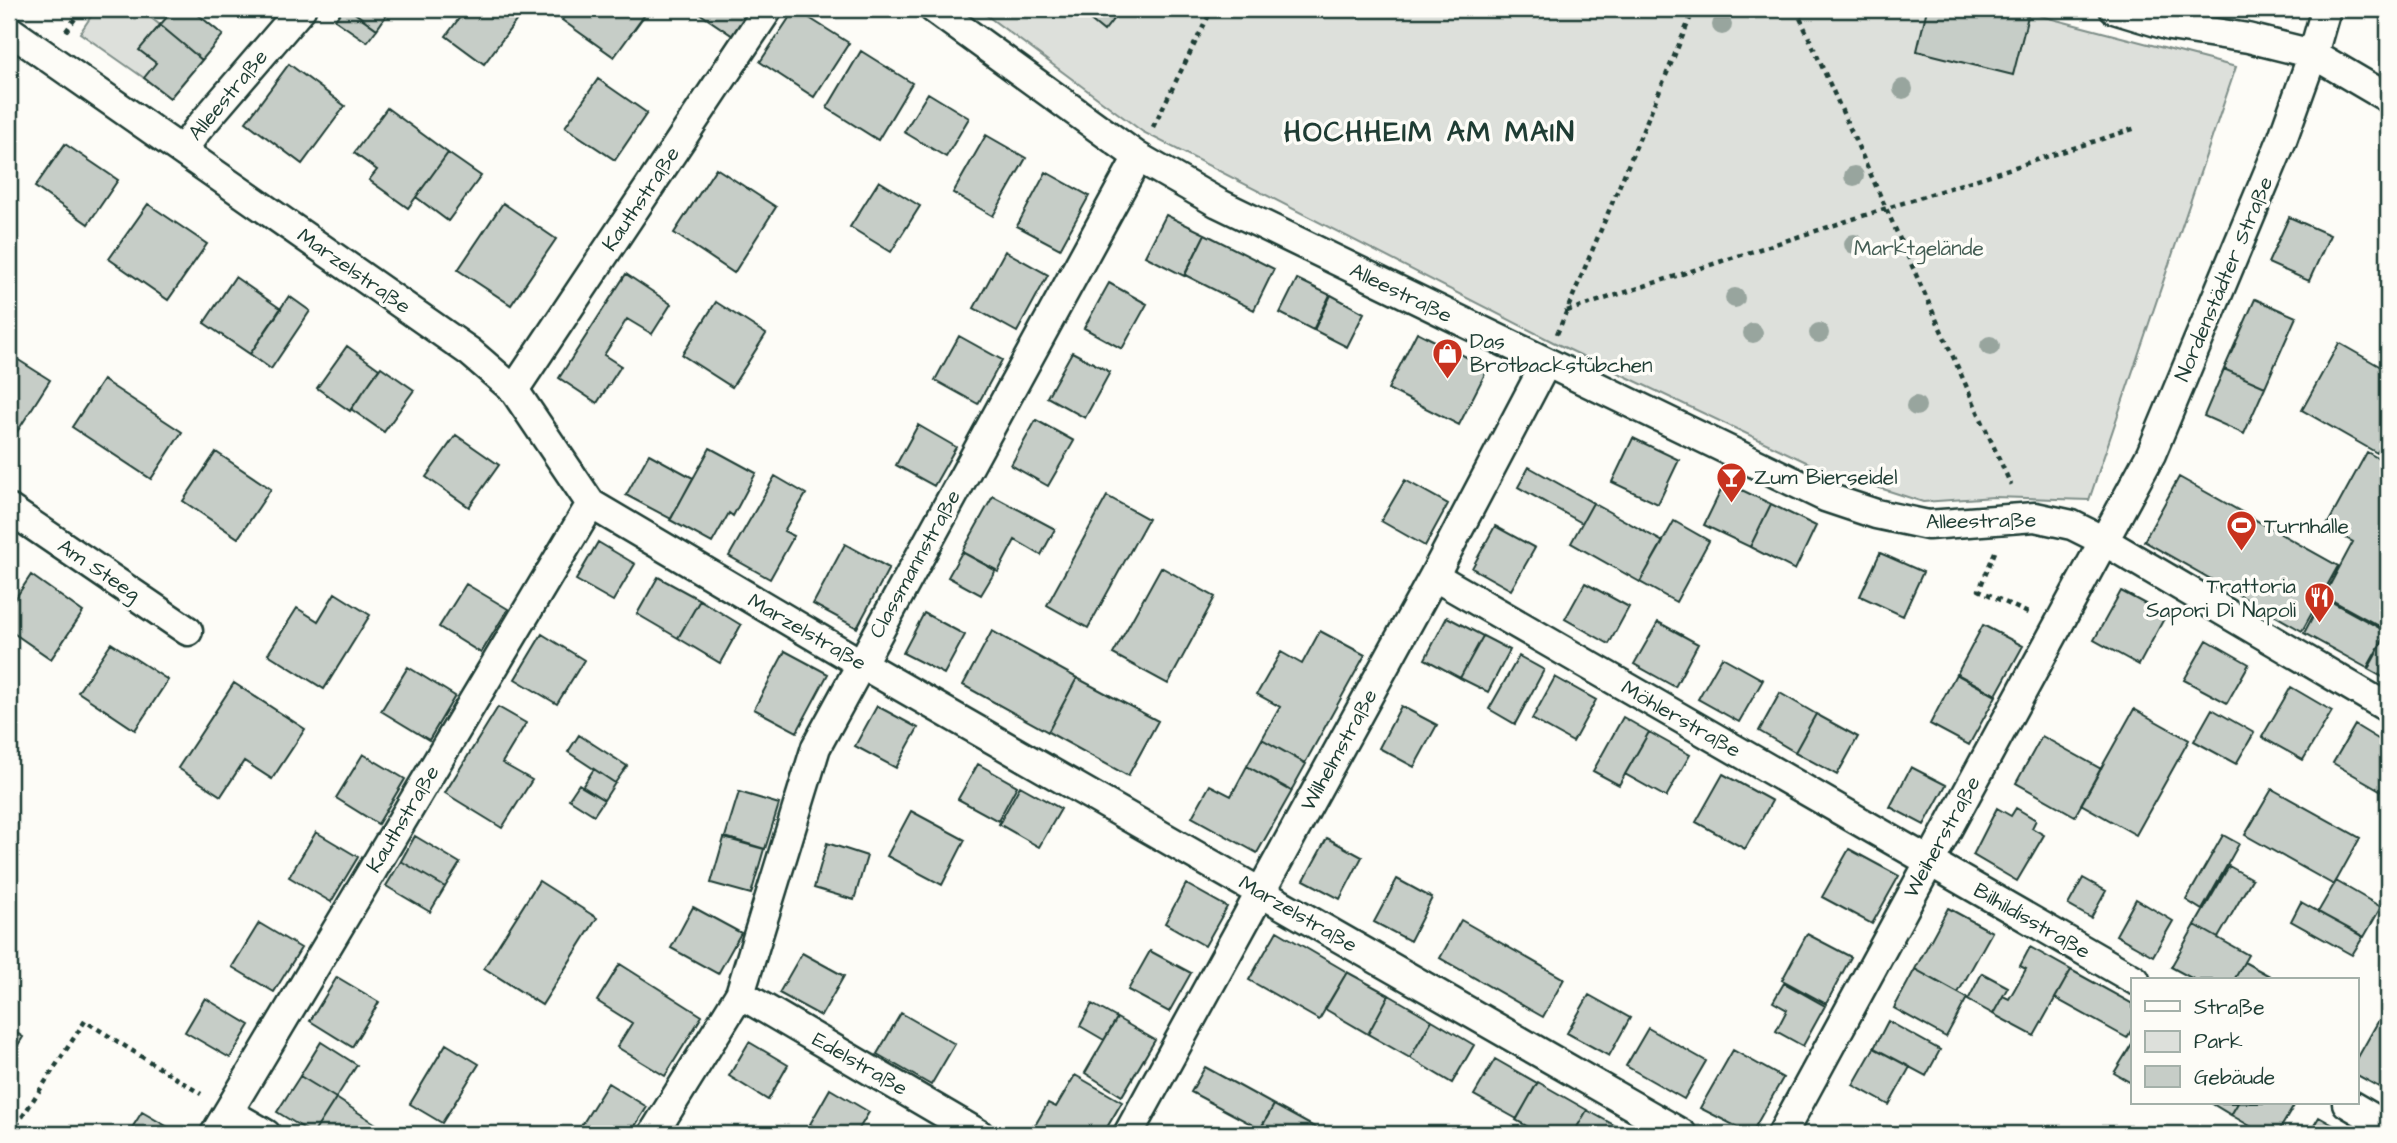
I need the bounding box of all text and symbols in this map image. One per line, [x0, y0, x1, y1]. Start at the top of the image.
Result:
street label: Alleestraße [181, 43, 275, 147]
district label: HOCHHEIM AM MAIN [1284, 113, 1576, 152]
street label: Kauthstraße [595, 141, 687, 257]
street label: Nordenstädter Straße [2168, 172, 2280, 386]
street label: Marzelstraße [291, 221, 417, 321]
park label: Marktgelände [1854, 234, 1984, 265]
street label: Alleestraße [1345, 256, 1457, 330]
place label: Das Brotbackstübchen [1470, 327, 1653, 380]
shop icon: Das Brotbackstübchen [1430, 336, 1464, 380]
bar icon: Zum Bierseidel [1714, 460, 1748, 504]
place label: Zum Bierseidel [1754, 463, 1897, 492]
street label: Classmannstraße [862, 485, 968, 643]
street label: Alleestraße [1926, 506, 2036, 536]
sports icon: Turnhalle [2224, 509, 2258, 553]
place label: Turnhalle [2264, 512, 2349, 541]
street label: Am Steeg [51, 532, 146, 610]
place label: Trattoria Sapori Di Napoli [2146, 572, 2296, 626]
restaurant icon: Trattoria Sapori Di Napoli [2302, 581, 2336, 625]
street label: Marzelstraße [742, 586, 872, 678]
street label: Möhlerstraße [1616, 673, 1746, 765]
street label: Wilhelmstraße [1294, 684, 1384, 816]
street label: Kauthstraße [360, 760, 446, 878]
street label: Weiherstraße [1897, 771, 1987, 903]
street label: Marzelstraße [1233, 868, 1363, 960]
street label: Bilhildisstraße [1968, 876, 2096, 966]
legend [2131, 978, 2358, 1104]
text: Straße [2194, 993, 2265, 1022]
street label: Edelstraße [807, 1025, 913, 1103]
text: Park [2194, 1027, 2243, 1056]
text: Gebäude [2194, 1063, 2275, 1092]

